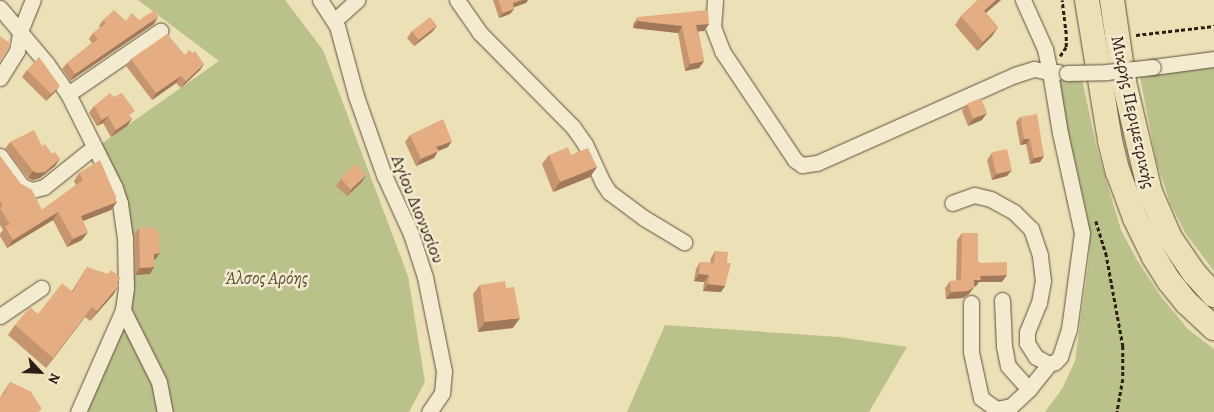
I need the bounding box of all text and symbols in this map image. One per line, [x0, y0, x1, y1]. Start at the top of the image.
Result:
street label: Μικρής Περιμετρικής [1106, 34, 1160, 190]
street label: Αγίου Διονυσίου [387, 152, 449, 266]
park label: Άλσος Αρόης [224, 267, 308, 289]
north arrow [15, 347, 65, 397]
text: N [43, 370, 65, 387]

